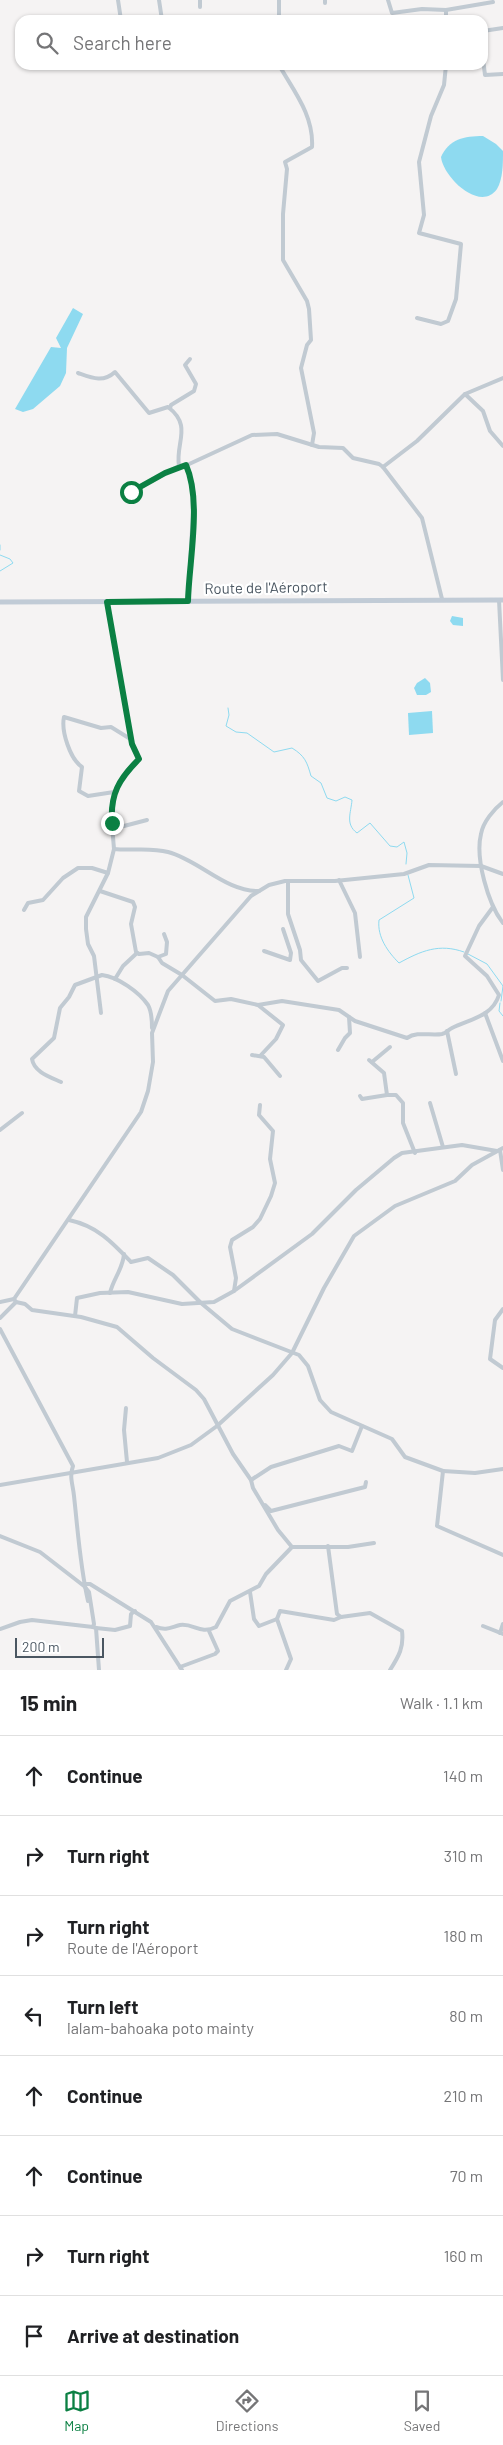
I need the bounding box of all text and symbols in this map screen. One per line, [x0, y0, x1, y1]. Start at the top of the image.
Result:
search box [15, 15, 488, 70]
icon: search [33, 29, 61, 57]
text: Search here [73, 31, 172, 54]
route start [120, 481, 143, 504]
street label: Route de l'Aéroport [204, 577, 328, 597]
route end [101, 812, 124, 835]
scale bar [15, 1635, 104, 1658]
text: 200 m [22, 1638, 60, 1655]
text: 15 min [20, 1690, 77, 1715]
text: Walk · 1.1 km [400, 1693, 483, 1712]
icon: ahead [20, 1762, 48, 1790]
text: Continue [67, 1764, 143, 1787]
text: 140 m [443, 1766, 483, 1785]
icon: right [20, 1842, 48, 1870]
text: Turn right [67, 1844, 149, 1867]
text: 310 m [444, 1846, 483, 1865]
text: Turn right [67, 1915, 149, 1938]
icon: right [20, 1922, 48, 1950]
text: 180 m [444, 1926, 483, 1945]
text: Route de l'Aéroport [67, 1938, 198, 1957]
text: Turn left [67, 1995, 138, 2018]
icon: left [20, 2002, 48, 2030]
text: 80 m [449, 2006, 483, 2025]
text: lalam-bahoaka poto mainty [67, 2018, 254, 2037]
icon: ahead [20, 2082, 48, 2110]
text: Continue [67, 2084, 143, 2107]
text: 210 m [444, 2086, 483, 2105]
icon: ahead [20, 2162, 48, 2190]
text: Continue [67, 2164, 143, 2187]
text: 70 m [450, 2166, 483, 2185]
icon: right [20, 2242, 48, 2270]
text: Turn right [67, 2244, 149, 2267]
text: 160 m [444, 2246, 483, 2265]
icon: arrive [20, 2322, 48, 2350]
text: Arrive at destination [67, 2324, 239, 2347]
tab: Map [63, 2387, 91, 2434]
tab: Directions [216, 2387, 278, 2434]
tab: Saved [404, 2387, 440, 2434]

